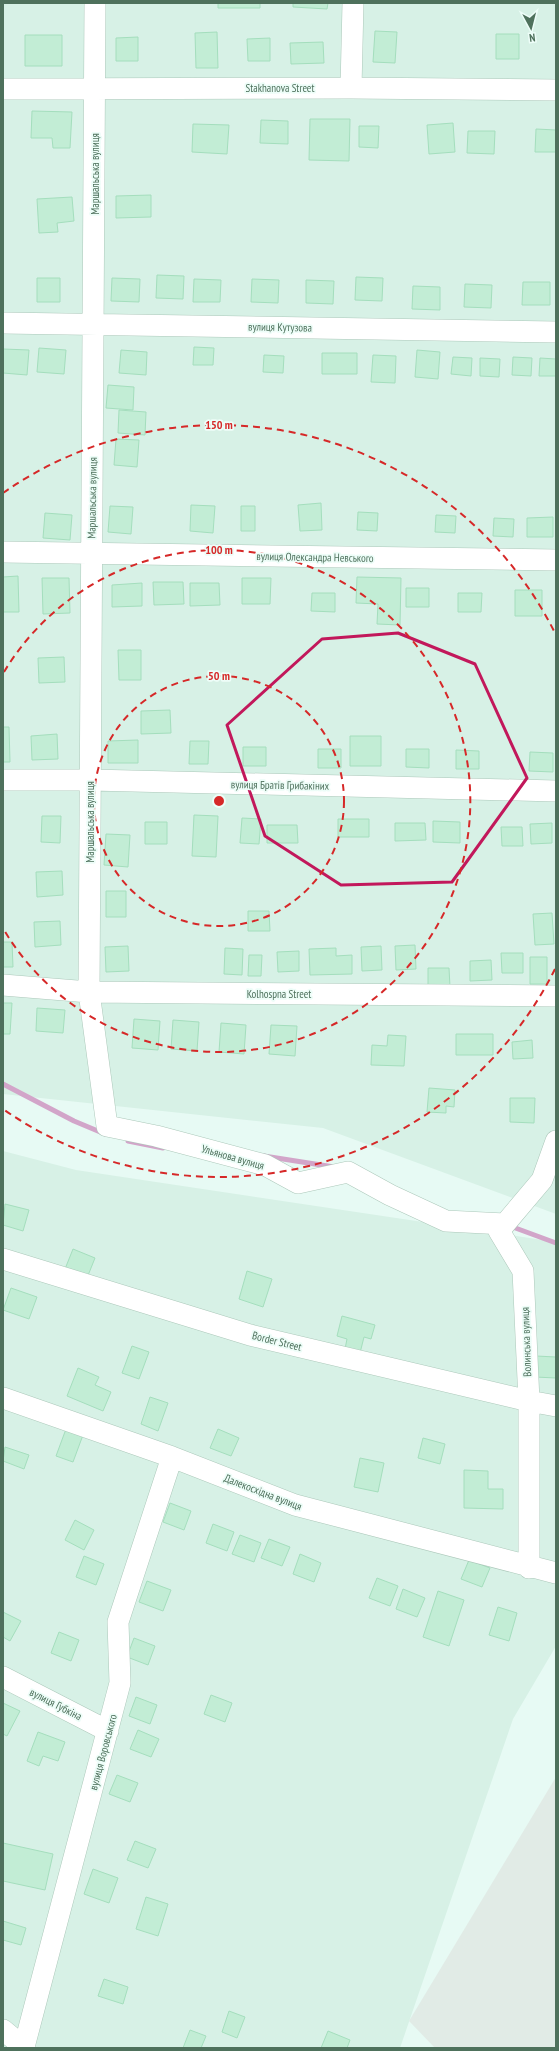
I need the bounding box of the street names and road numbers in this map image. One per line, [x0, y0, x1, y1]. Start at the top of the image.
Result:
street label: Stakhanova Street [246, 81, 314, 95]
street label: Маршальська вулиця [88, 133, 102, 215]
street label: вулиця Кутузова [248, 319, 312, 335]
street label: Маршальська вулиця [84, 457, 100, 539]
street label: вулиця Олександра Невського [256, 549, 374, 565]
street label: вулиця Братів Грибакіних [231, 777, 330, 793]
street label: Маршальська вулиця [83, 781, 97, 863]
street label: Kolhospna Street [247, 987, 311, 1001]
street label: Ульянова вулиця [200, 1141, 266, 1173]
street label: Волинська вулиця [518, 1307, 534, 1377]
street label: Border Street [251, 1328, 303, 1354]
street label: Далекосхідна вулиця [222, 1471, 304, 1513]
street label: вулиця Губкіна [28, 1685, 84, 1723]
street label: вулиця Воровського [86, 1712, 120, 1791]

